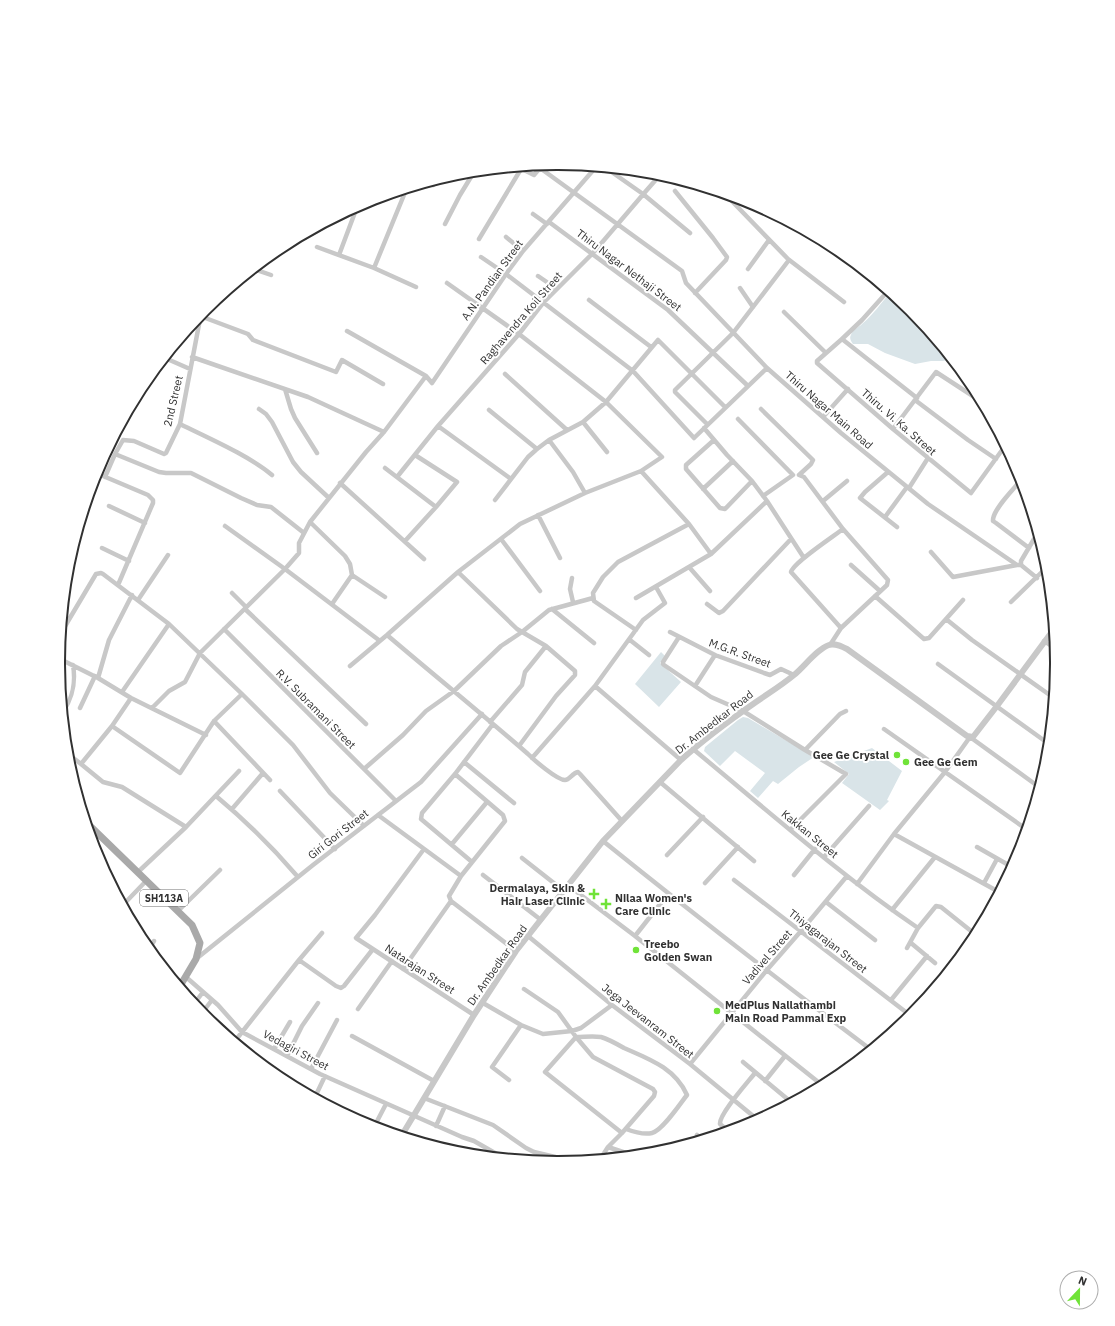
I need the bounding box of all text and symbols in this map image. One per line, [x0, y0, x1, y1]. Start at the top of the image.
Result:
street label: Thiru Nagar Nethaji Street [574, 226, 685, 314]
street label: A.N. Pandian Street [458, 237, 526, 323]
street label: Raghavendra Koil Street [477, 269, 565, 367]
street label: Thiru Nagar Main Road [782, 368, 876, 452]
street label: 2nd Street [160, 374, 186, 428]
street label: Thiru. Vi. Ka. Street [859, 386, 939, 458]
street label: M.G.R. Street [707, 635, 773, 671]
street label: R.V. Subramani Street [273, 666, 359, 752]
street label: Dr. Ambedkar Road [672, 687, 756, 757]
place label: Gee Ge Crystal [813, 748, 890, 762]
marker: Gee Ge Crystal [892, 750, 902, 760]
place label: Gee Ge Gem [914, 755, 978, 769]
marker: Gee Ge Gem [901, 757, 911, 767]
street label: Giri Gori Street [305, 806, 371, 862]
street label: Kakkan Street [779, 807, 841, 861]
place label: Dermalaya, Skin & Hair Laser Clinic [490, 881, 585, 908]
marker: Dermalaya, Skin & Hair Laser Clinic [588, 888, 600, 900]
road number: SH113A [140, 890, 188, 906]
place label: Nilaa Women's Care Clinic [615, 891, 693, 918]
marker: Nilaa Women's Care Clinic [600, 898, 612, 910]
street label: Thiyagarajan Street [786, 906, 870, 976]
street label: Dr. Ambedkar Road [464, 922, 530, 1008]
street label: Vadivel Street [739, 926, 795, 987]
place label: Treebo Golden Swan [644, 937, 712, 964]
street label: Natarajan Street [382, 941, 458, 997]
marker: Treebo Golden Swan [631, 945, 641, 955]
street label: Jega Jeevanram Street [599, 981, 697, 1061]
place label: MedPlus Nallathambi Main Road Pammal Exp [725, 998, 847, 1025]
marker: MedPlus Nallathambi Main Road Pammal Exp [712, 1006, 722, 1016]
street label: Vedagiri Street [261, 1027, 332, 1073]
north arrow [1059, 1270, 1099, 1310]
text: N [1076, 1273, 1089, 1289]

